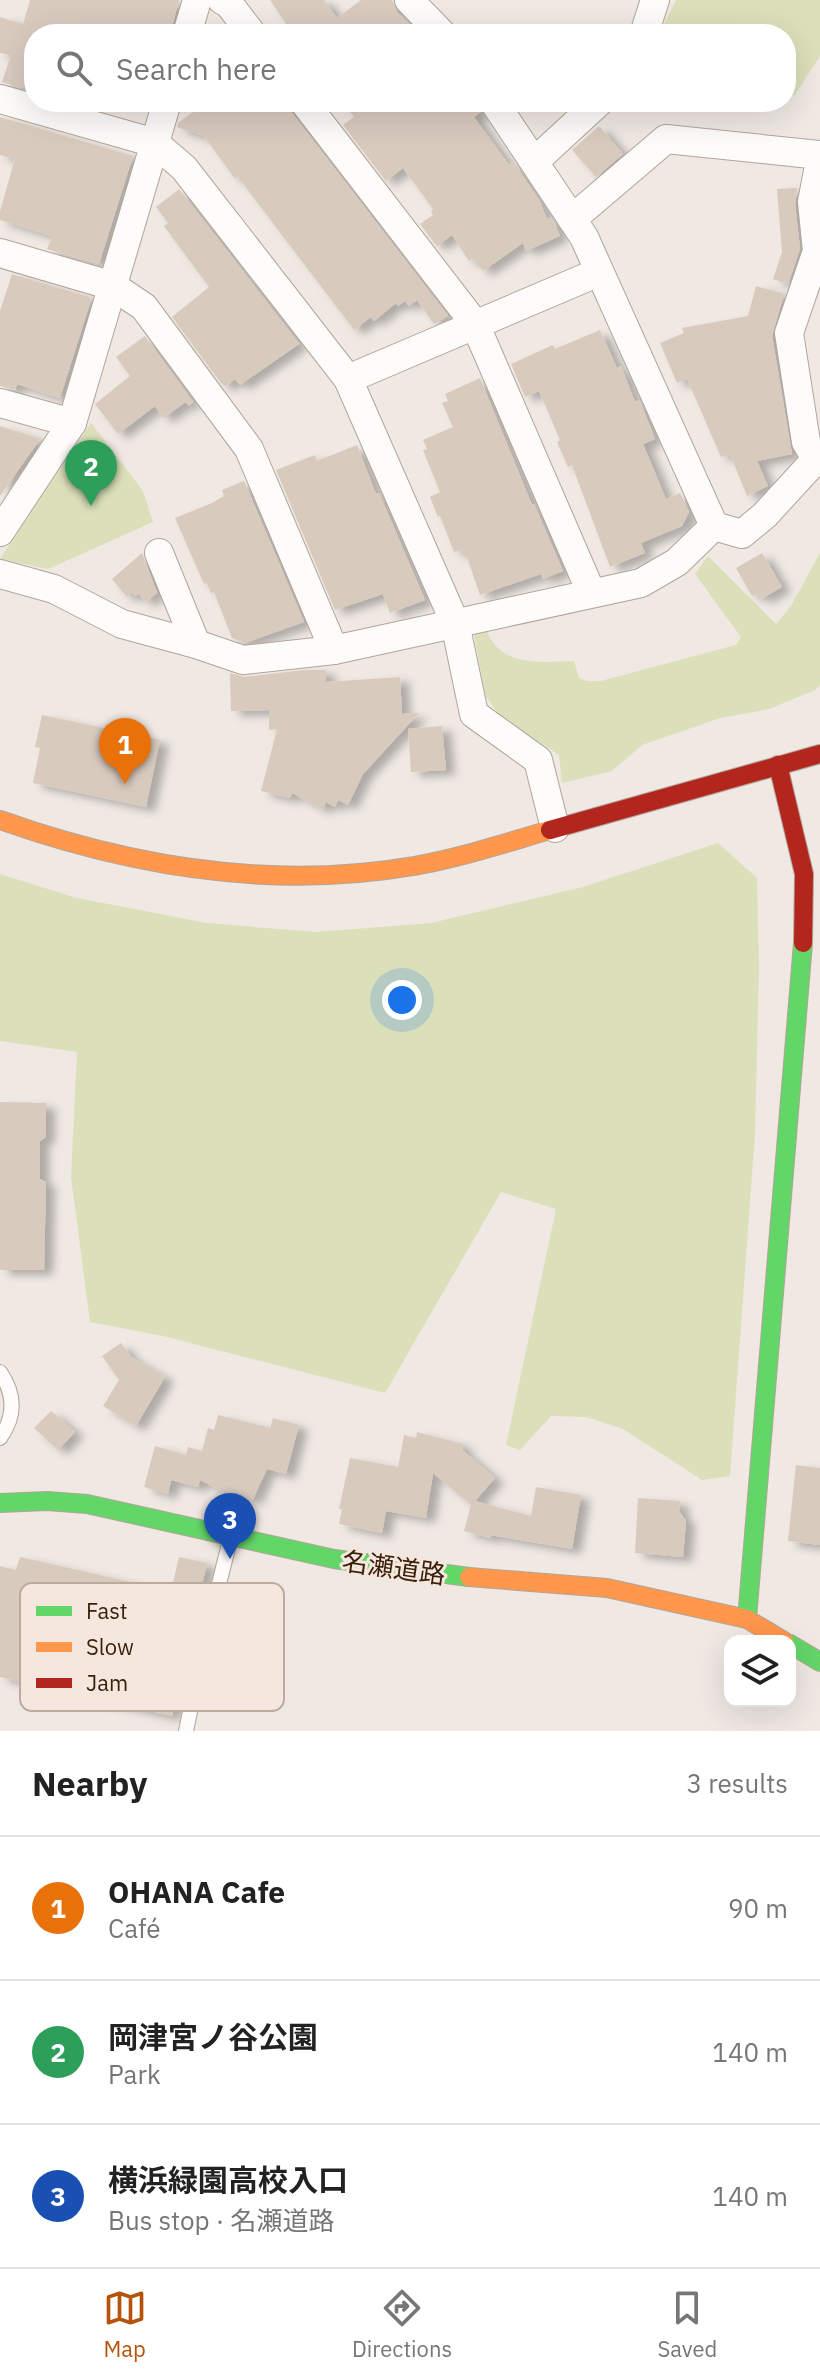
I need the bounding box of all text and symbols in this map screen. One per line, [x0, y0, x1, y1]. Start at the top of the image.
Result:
search box [24, 24, 796, 112]
icon: search [52, 46, 96, 90]
text: Search here [116, 49, 277, 88]
pin: 2 [65, 440, 117, 506]
pin: 1 [99, 718, 151, 784]
your location [382, 980, 422, 1020]
pin: 3 [204, 1493, 256, 1559]
street label: 名瀬道路 [340, 1543, 448, 1591]
legend [20, 1583, 284, 1711]
text: Fast [86, 1596, 127, 1625]
text: Slow [86, 1632, 134, 1661]
map controls [724, 1635, 796, 1707]
button: layers [724, 1635, 796, 1707]
text: Jam [86, 1668, 128, 1697]
text: Nearby [32, 1761, 147, 1805]
text: 3 results [686, 1766, 788, 1800]
text: OHANA Cafe [108, 1872, 285, 1911]
text: 1 [50, 1891, 66, 1925]
text: 90 m [728, 1891, 788, 1925]
text: Café [108, 1911, 161, 1945]
text: 岡津宮ノ谷公園 [108, 2017, 318, 2056]
text: 2 [50, 2035, 66, 2069]
text: 140 m [712, 2035, 788, 2069]
text: Park [108, 2057, 161, 2091]
text: 横浜緑園高校入口 [108, 2160, 348, 2199]
text: 3 [50, 2179, 66, 2213]
text: 140 m [712, 2179, 788, 2213]
text: Bus stop · 名瀬道路 [108, 2203, 334, 2237]
tab: Map [103, 2286, 147, 2363]
tab: Directions [352, 2286, 452, 2363]
tab: Saved [657, 2286, 717, 2363]

